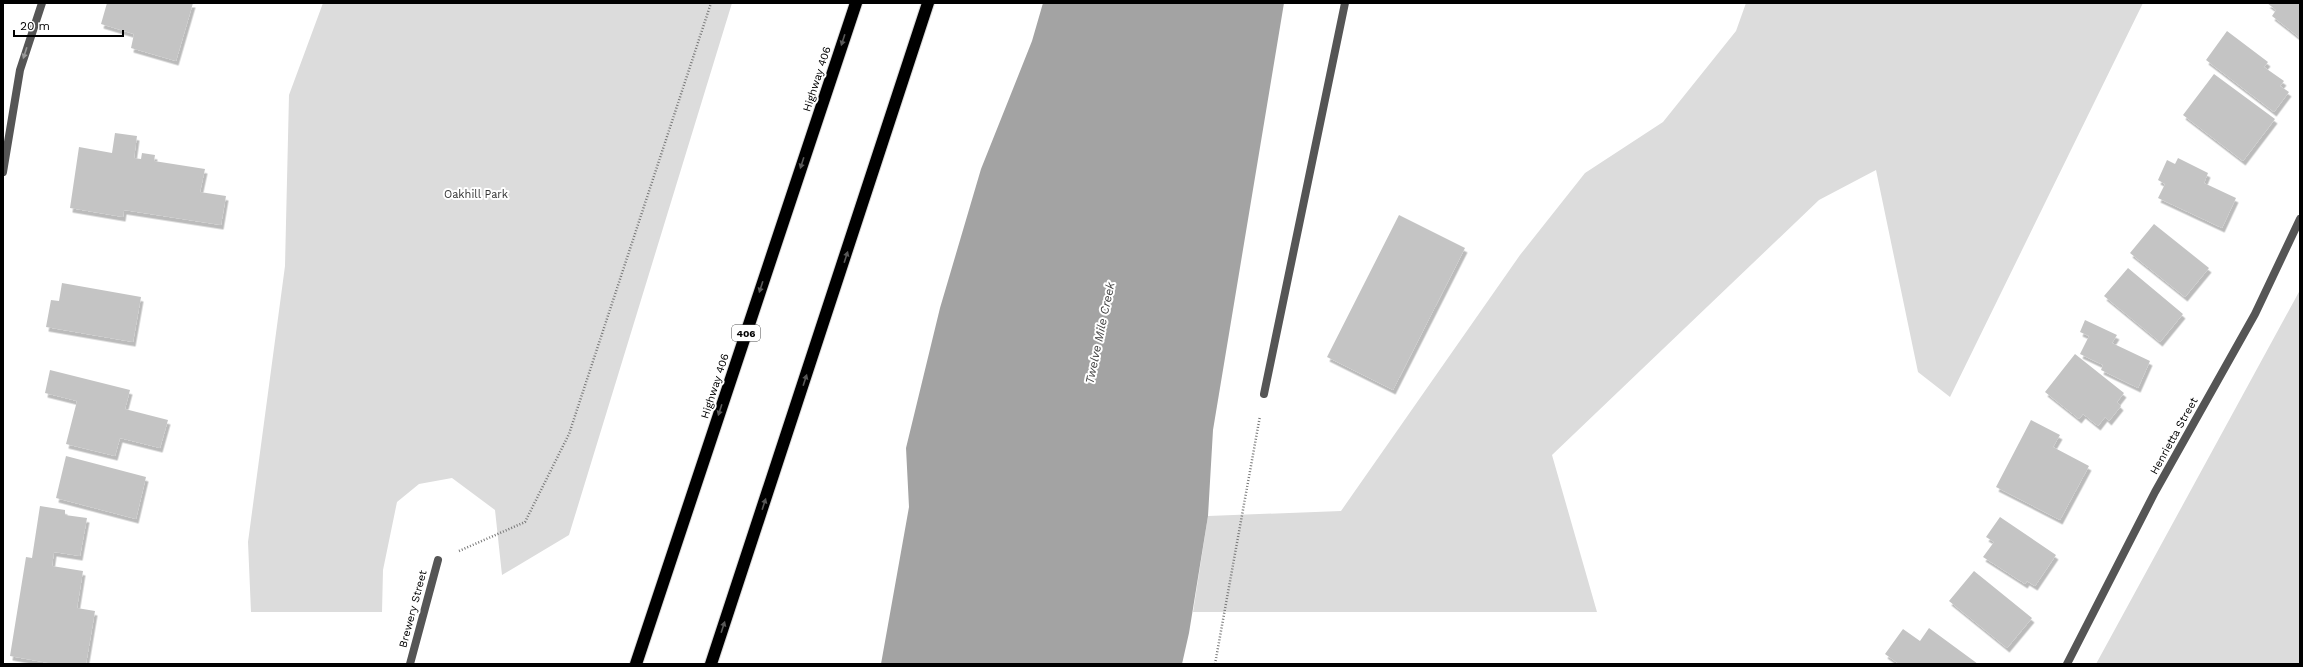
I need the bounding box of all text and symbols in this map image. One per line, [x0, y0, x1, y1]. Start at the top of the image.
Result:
scale bar [14, 12, 123, 38]
text: 20 m [20, 19, 50, 33]
one-way arrow [840, 34, 846, 46]
street label: Highway 406 [800, 44, 834, 113]
one-way arrow [22, 48, 28, 60]
one-way arrow [799, 158, 805, 170]
park label: Oakhill Park [444, 188, 508, 201]
one-way arrow [843, 250, 849, 262]
water label: Twelve Mile Creek [1082, 280, 1118, 385]
one-way arrow [758, 281, 764, 293]
road number: 406 [732, 325, 760, 341]
street label: Highway 406 [698, 351, 732, 420]
one-way arrow [802, 374, 808, 386]
street label: Henrietta Street [2147, 395, 2201, 477]
one-way arrow [717, 404, 723, 416]
one-way arrow [761, 497, 767, 509]
street label: Brewery Street [396, 568, 430, 649]
one-way arrow [720, 621, 726, 633]

